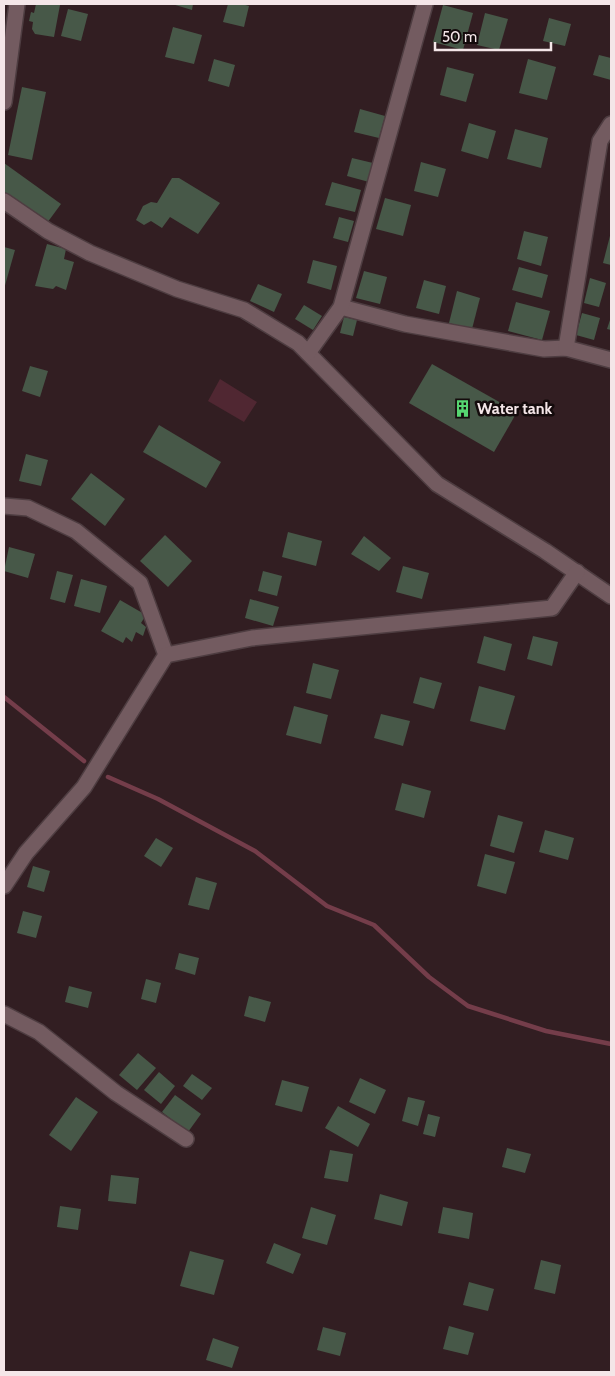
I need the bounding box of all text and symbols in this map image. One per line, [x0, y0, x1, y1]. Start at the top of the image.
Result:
scale bar [435, 20, 551, 52]
text: 50 m [442, 28, 477, 46]
building icon: Water tank [453, 398, 473, 418]
place label: Water tank [477, 399, 553, 418]

